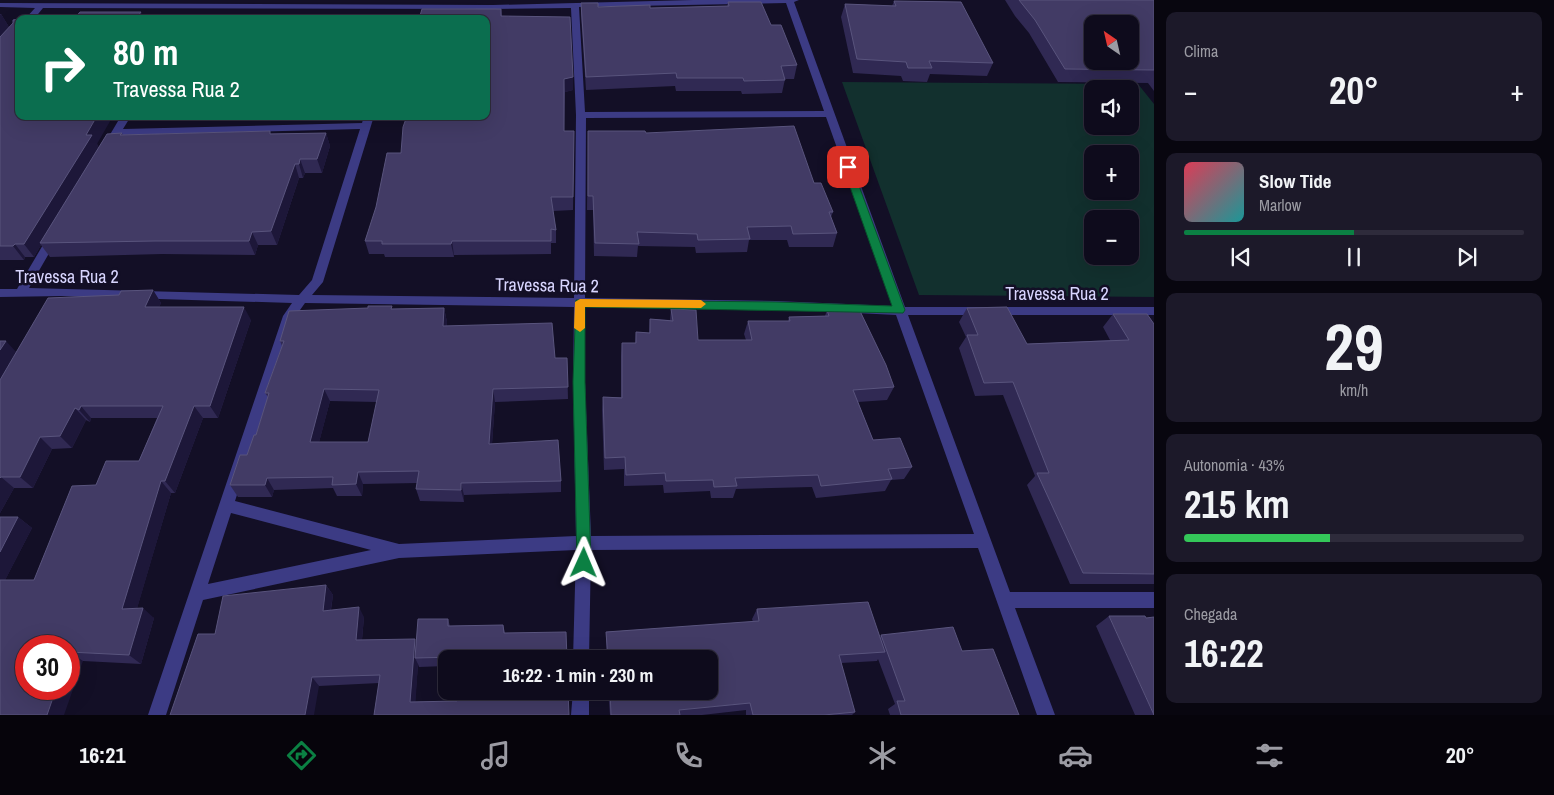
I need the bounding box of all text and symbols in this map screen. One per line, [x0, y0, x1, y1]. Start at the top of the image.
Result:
north arrow [1084, 15, 1139, 70]
map controls [1084, 15, 1139, 265]
text: 80 m [113, 29, 178, 76]
icon: right [30, 35, 95, 100]
text: Clima [1184, 40, 1218, 62]
text: 20° [1329, 65, 1379, 116]
text: − [1184, 72, 1197, 110]
text: + [1511, 72, 1524, 110]
text: Travessa Rua 2 [113, 74, 240, 104]
button: sound [1084, 80, 1139, 135]
button: + [1084, 145, 1139, 200]
pin [827, 146, 869, 188]
icon: arrive [834, 153, 862, 181]
text: Slow Tide [1259, 168, 1331, 194]
text: Marlow [1259, 194, 1301, 216]
button: − [1084, 210, 1139, 265]
icon: previous [1227, 243, 1255, 271]
icon: pause [1340, 243, 1368, 271]
icon: next [1453, 243, 1481, 271]
street label: Travessa Rua 2 [15, 264, 119, 289]
street label: Travessa Rua 2 [495, 272, 599, 298]
street label: Travessa Rua 2 [1005, 281, 1109, 306]
text: 29 [1324, 303, 1384, 390]
text: km/h [1340, 379, 1368, 401]
text: Autonomia · 43% [1184, 454, 1285, 476]
text: 215 km [1184, 479, 1290, 530]
position arrow [557, 536, 609, 588]
text: Chegada [1184, 603, 1237, 625]
text: 16:22 [1184, 628, 1264, 679]
speed limit sign: 30 [15, 635, 80, 700]
text: 16:22 · 1 min · 230 m [503, 662, 653, 688]
icon: directions [284, 738, 319, 773]
icon: music [478, 738, 513, 773]
icon: phone [671, 738, 706, 773]
icon: climate [865, 738, 900, 773]
icon: car [1058, 738, 1093, 773]
icon: filters [1252, 738, 1287, 773]
text: 16:21 [79, 740, 125, 770]
text: 20° [1446, 740, 1475, 770]

